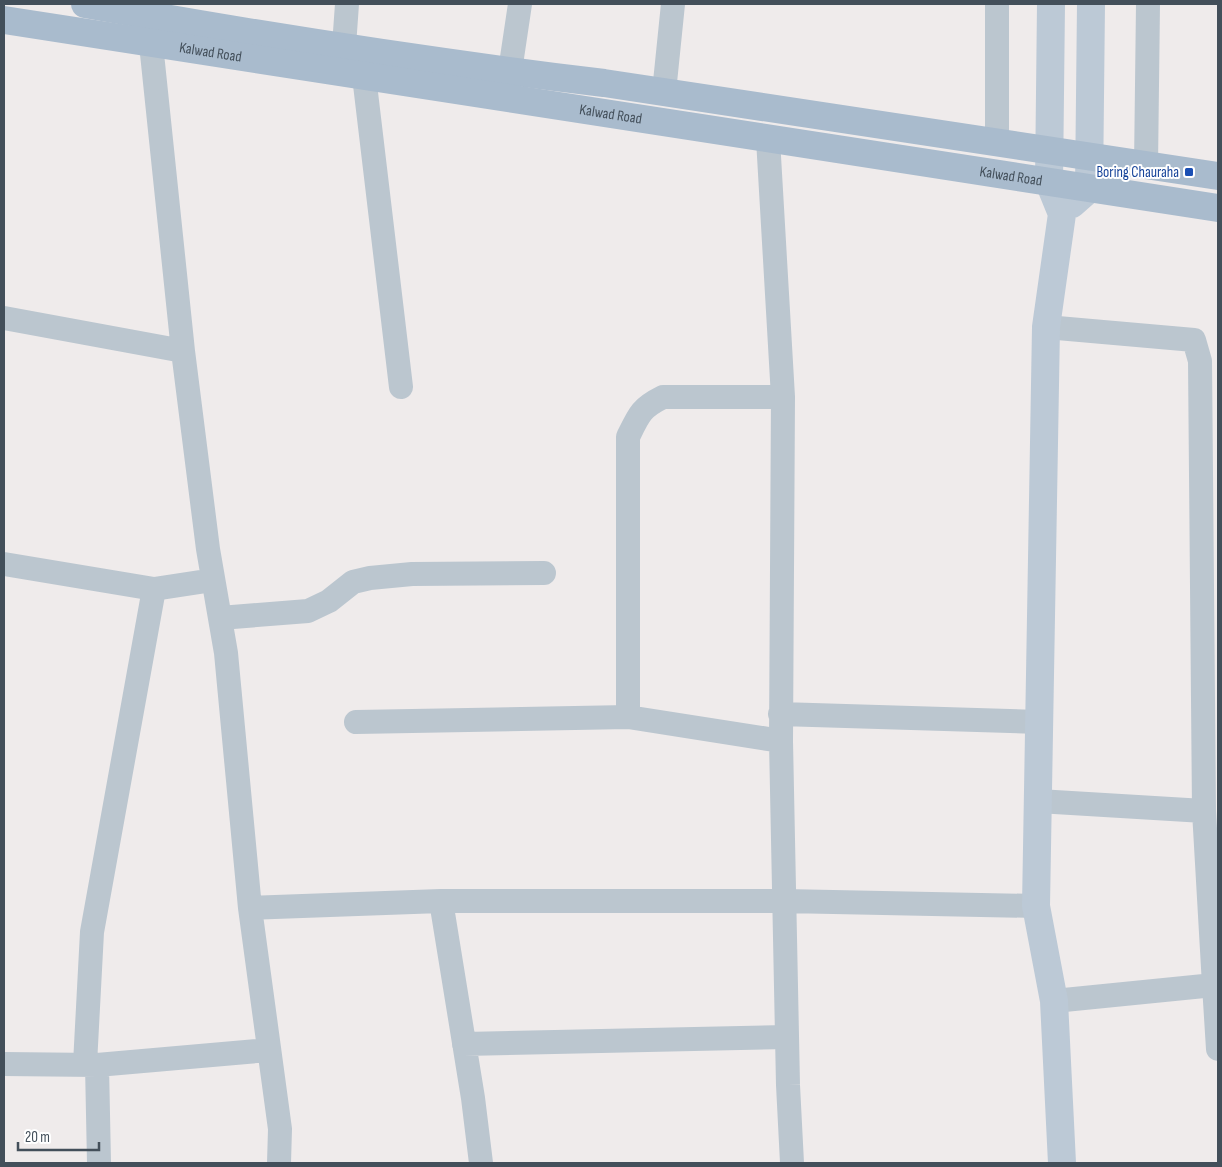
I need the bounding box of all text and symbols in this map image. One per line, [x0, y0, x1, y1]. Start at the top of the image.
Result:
street label: Kalwad Road [178, 38, 243, 66]
street label: Kalwad Road [578, 100, 643, 128]
street label: Kalwad Road [978, 162, 1044, 190]
place label: Boring Chauraha [1096, 163, 1179, 182]
marker: Boring Chauraha [1183, 166, 1195, 178]
scale bar [18, 1120, 99, 1152]
text: 20 m [25, 1128, 50, 1147]

